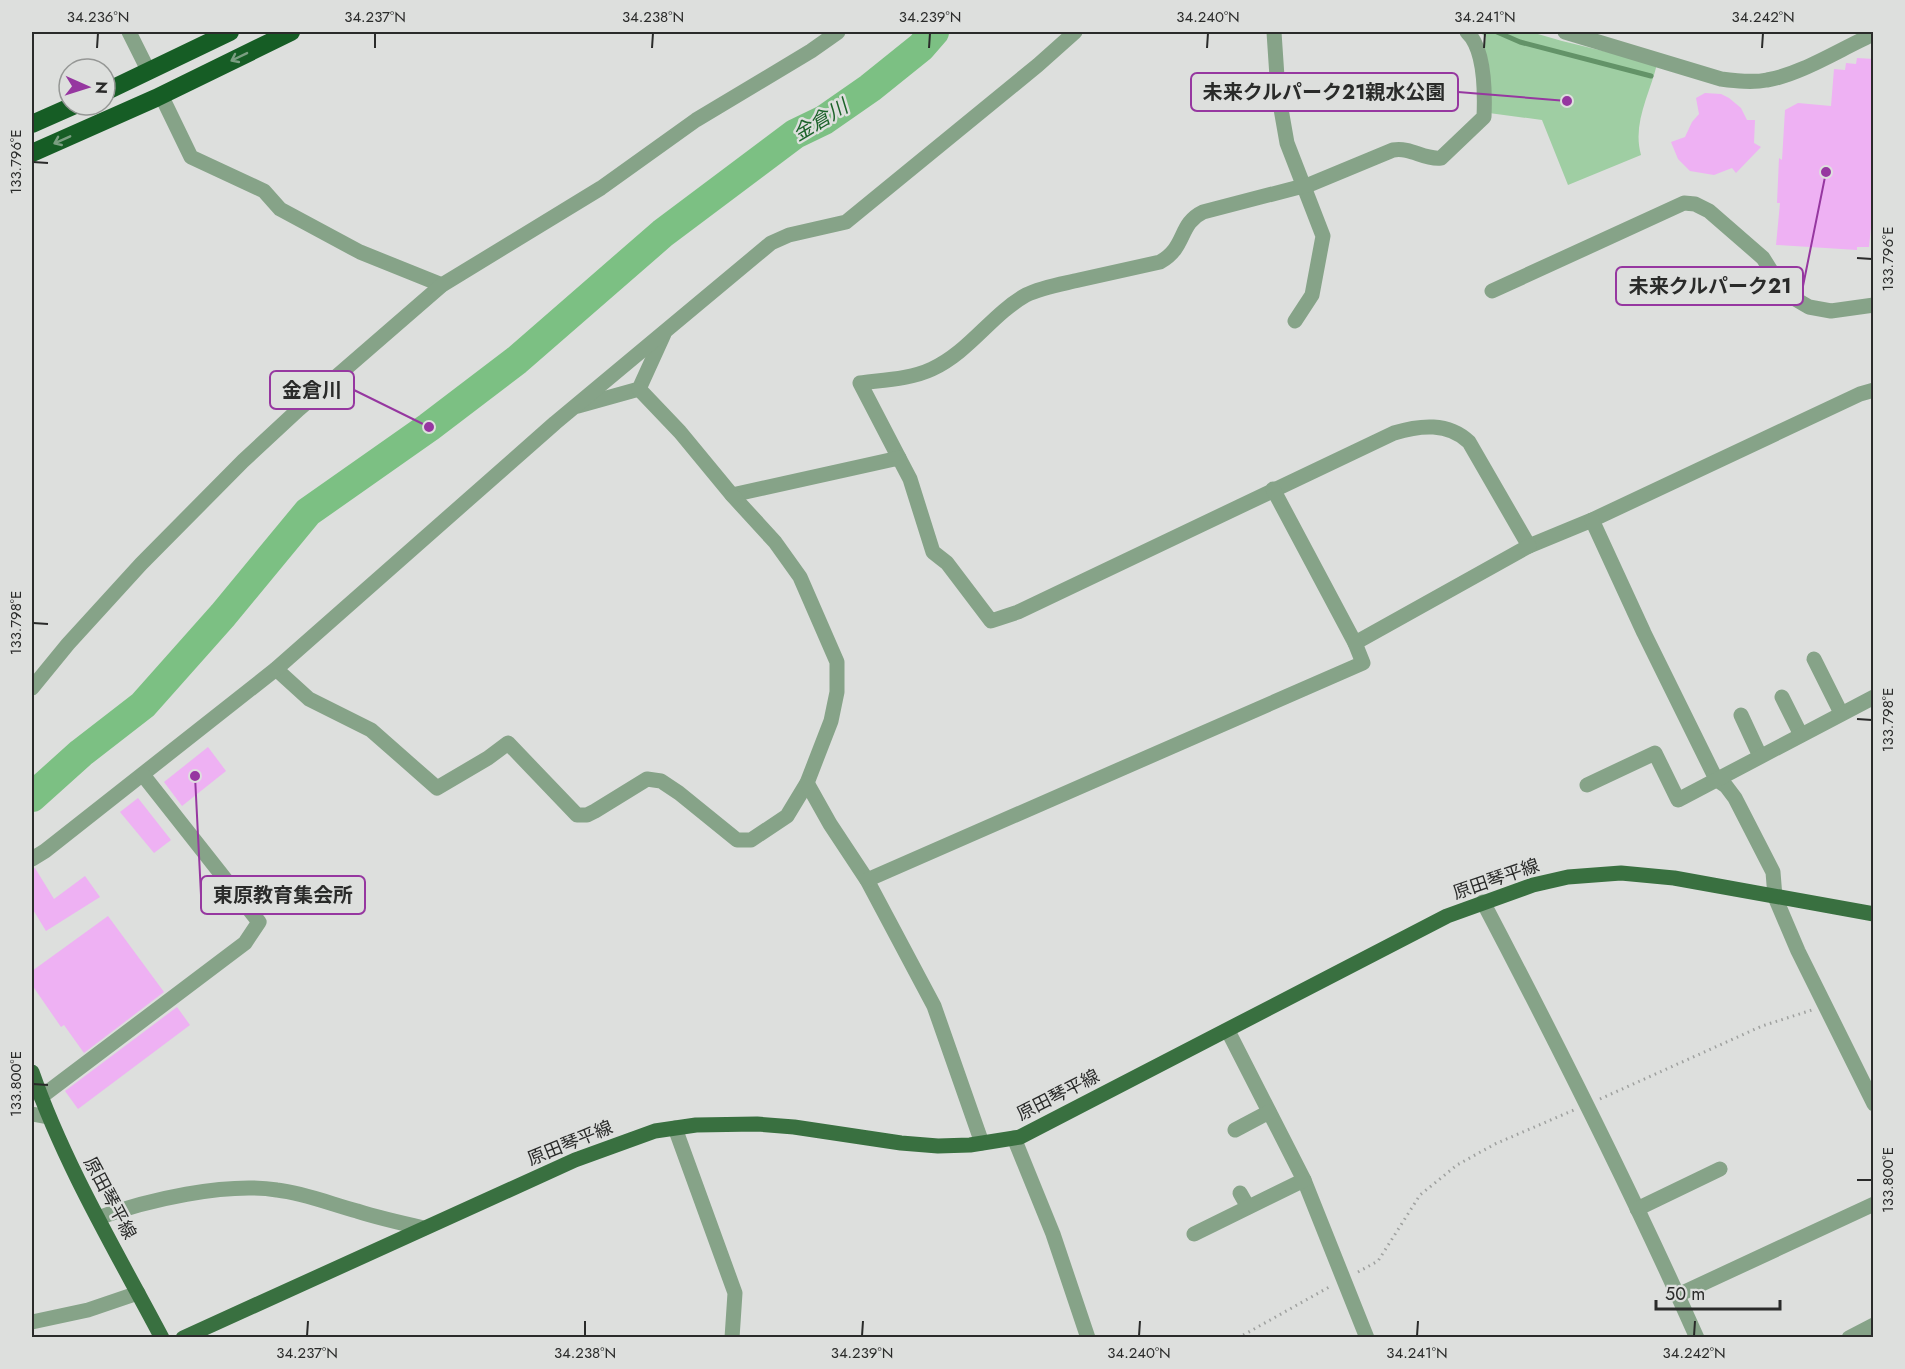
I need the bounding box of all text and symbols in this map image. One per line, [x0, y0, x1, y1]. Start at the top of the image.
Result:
text: 34.236°N [67, 6, 129, 28]
text: 34.237°N [344, 6, 406, 28]
text: 34.238°N [622, 6, 684, 28]
text: 34.239°N [899, 6, 961, 28]
text: 34.240°N [1176, 6, 1240, 28]
text: 34.241°N [1454, 6, 1516, 28]
text: 34.242°N [1731, 6, 1795, 28]
one-way arrow [230, 52, 248, 64]
north arrow [57, 57, 117, 117]
callout: 未来クルパーク21親水公園 [1191, 73, 1458, 111]
text: 未来クルパーク21親水公園 [1203, 78, 1445, 107]
text: N [90, 81, 113, 95]
water label: 金倉川 [787, 92, 855, 148]
text: 133.796°E [5, 130, 27, 194]
one-way arrow [54, 135, 72, 146]
text: 133.796°E [1877, 227, 1899, 291]
callout: 未来クルパーク21 [1616, 267, 1803, 305]
text: 未来クルパーク21 [1629, 272, 1791, 301]
callout: 金倉川 [270, 371, 354, 409]
text: 金倉川 [282, 376, 342, 405]
text: 133.798°E [5, 591, 27, 655]
text: 133.798°E [1877, 688, 1899, 752]
street label: 原田琴平線 [1449, 852, 1543, 906]
callout: 東原教育集会所 [201, 876, 365, 914]
text: 東原教育集会所 [213, 881, 353, 910]
text: 133.800°E [5, 1051, 27, 1117]
street label: 原田琴平線 [1012, 1063, 1104, 1127]
street label: 原田琴平線 [523, 1114, 617, 1172]
text: 133.800°E [1877, 1147, 1899, 1213]
street label: 原田琴平線 [77, 1152, 143, 1244]
scale bar [1656, 1273, 1780, 1311]
text: 50 m [1665, 1281, 1705, 1307]
text: 34.237°N [276, 1342, 338, 1364]
text: 34.238°N [554, 1342, 616, 1364]
text: 34.239°N [831, 1342, 893, 1364]
text: 34.240°N [1107, 1342, 1171, 1364]
text: 34.241°N [1386, 1342, 1448, 1364]
text: 34.242°N [1662, 1342, 1726, 1364]

